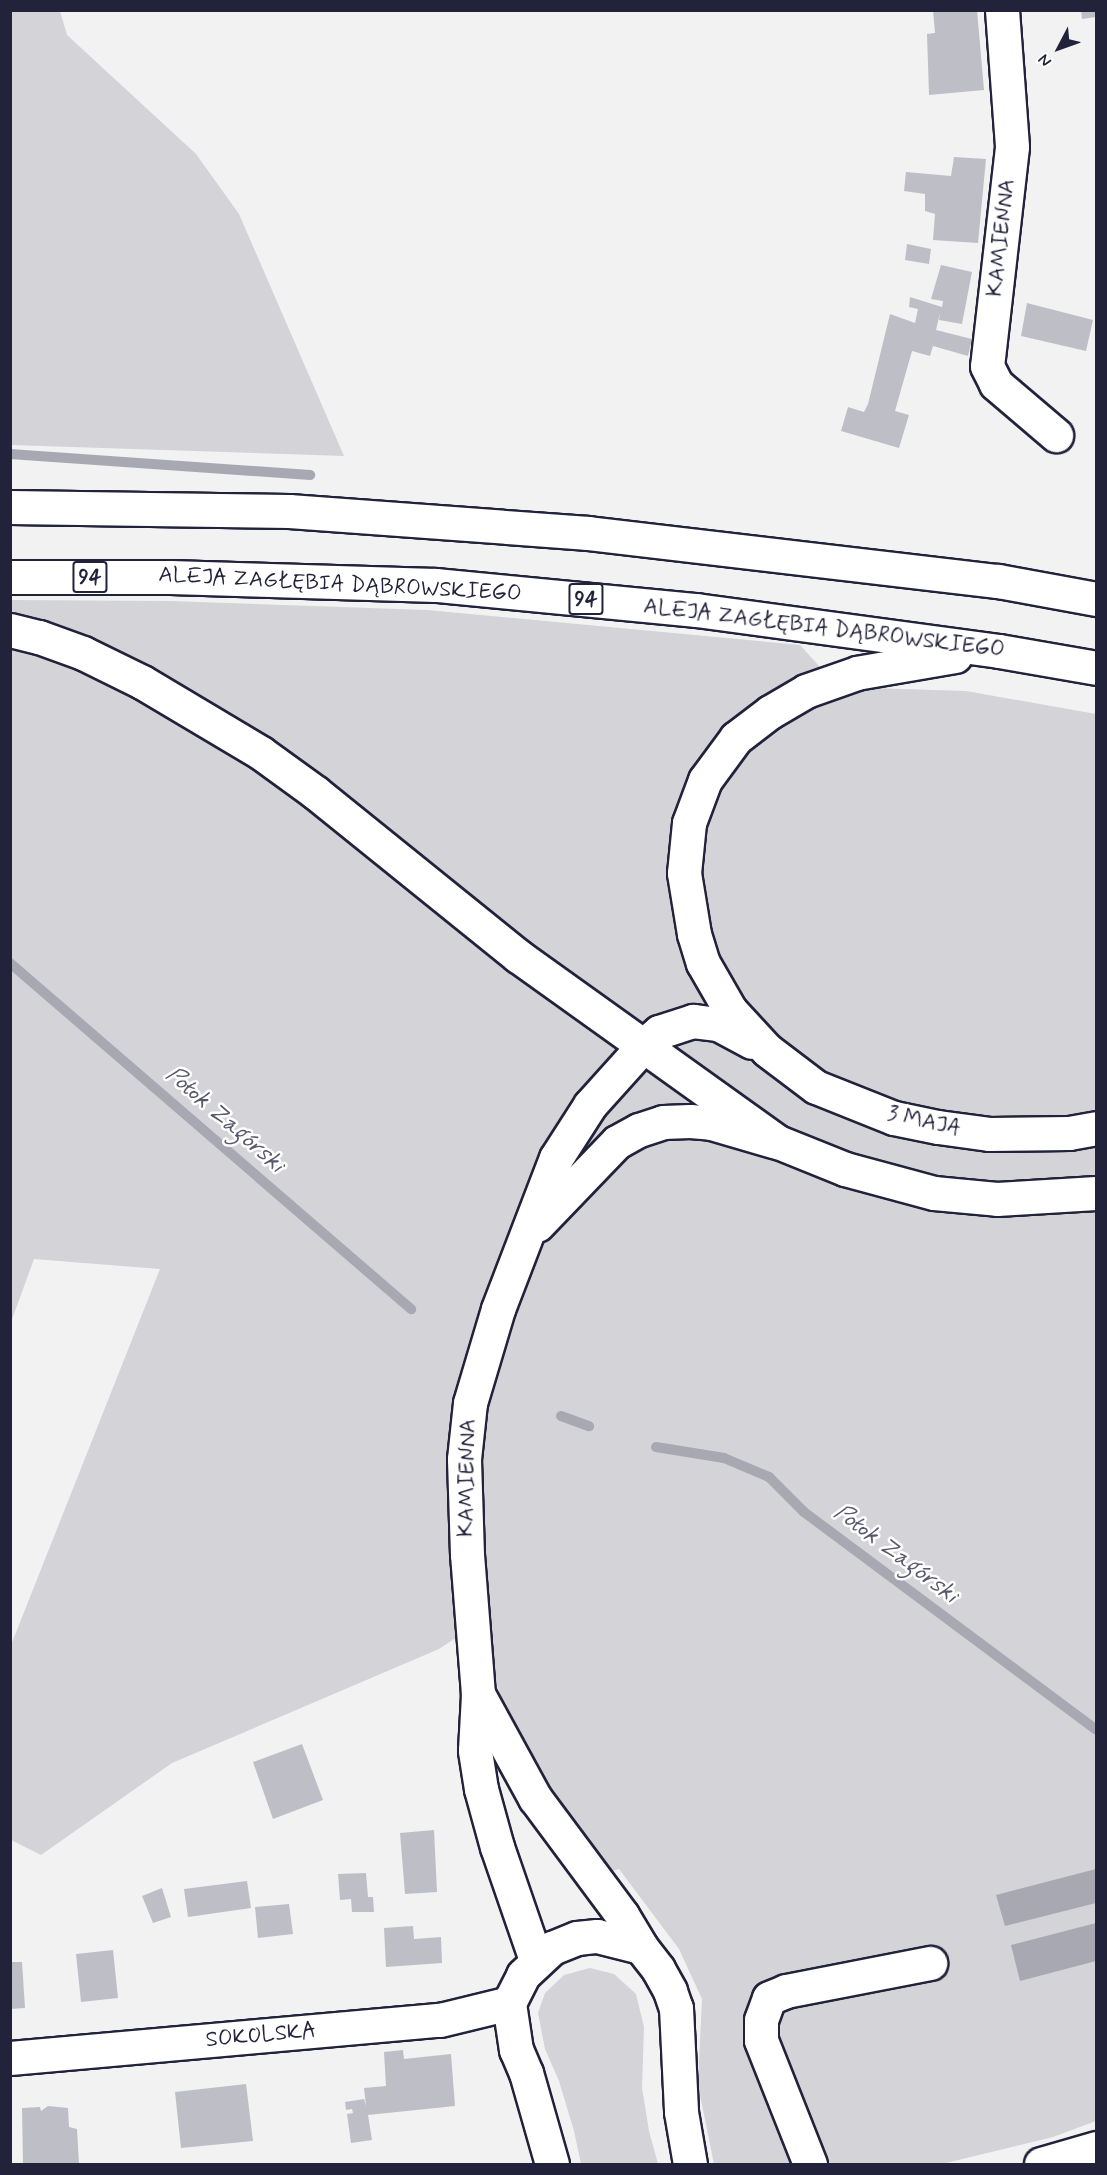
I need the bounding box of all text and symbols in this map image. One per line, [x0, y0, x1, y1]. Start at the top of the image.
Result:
north arrow [1029, 18, 1089, 78]
text: N [1034, 49, 1056, 71]
street label: KAMIENNA [983, 178, 1021, 298]
road number: 94 [72, 559, 108, 595]
street label: ALEJA ZAGŁĘBIA DĄBROWSKIEGO [157, 562, 523, 608]
road number: 94 [568, 581, 604, 617]
street label: ALEJA ZAGŁĘBIA DĄBROWSKIEGO [642, 594, 1006, 664]
water label: Potok Zagórski [160, 1061, 290, 1179]
street label: 3 MAJA [885, 1101, 963, 1143]
street label: KAMIENNA [454, 1419, 482, 1537]
water label: Potok Zagórski [829, 1499, 963, 1609]
street label: SOKOLSKA [205, 2018, 317, 2054]

